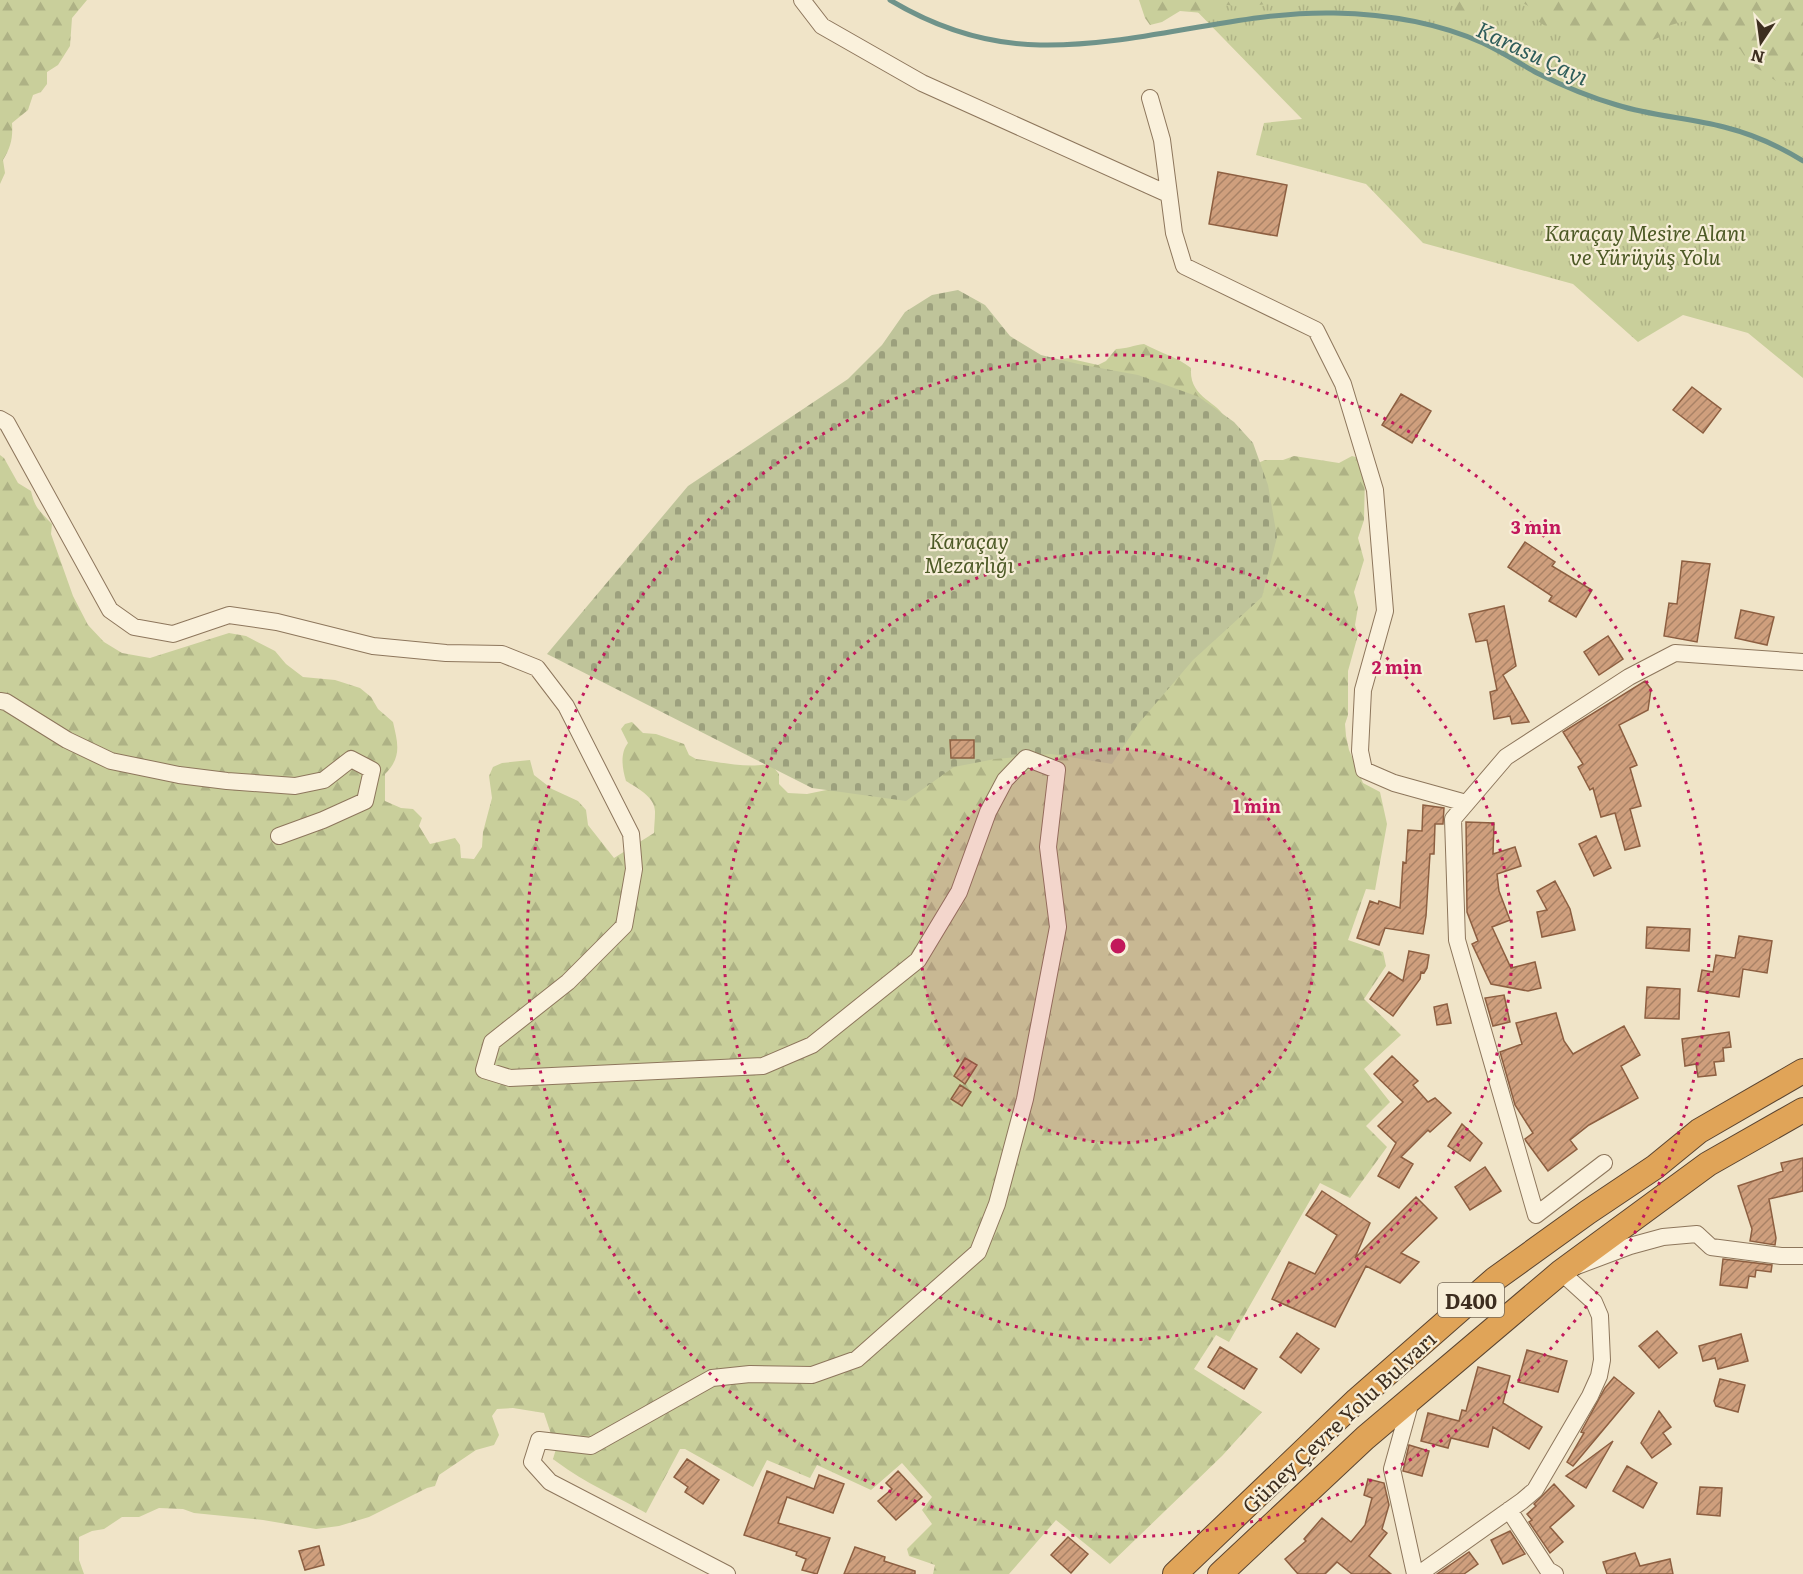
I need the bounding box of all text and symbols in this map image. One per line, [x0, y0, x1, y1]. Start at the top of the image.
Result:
water label: Karasu Çayı [1472, 12, 1595, 92]
north arrow [1731, 12, 1791, 72]
text: N [1748, 44, 1767, 71]
park label: Karaçay Mesire Alanı ve Yürüyüş Yolu [1544, 216, 1746, 271]
text: 3 min [1511, 513, 1562, 540]
park label: Karaçay Mezarlığı [924, 524, 1015, 579]
text: 2 min [1372, 653, 1423, 680]
text: 1 min [1233, 792, 1282, 819]
centre of rings [1108, 936, 1128, 956]
road number: D400 [1438, 1283, 1504, 1317]
street label: Güney Çevre Yolu Bulvarı [1234, 1323, 1442, 1519]

